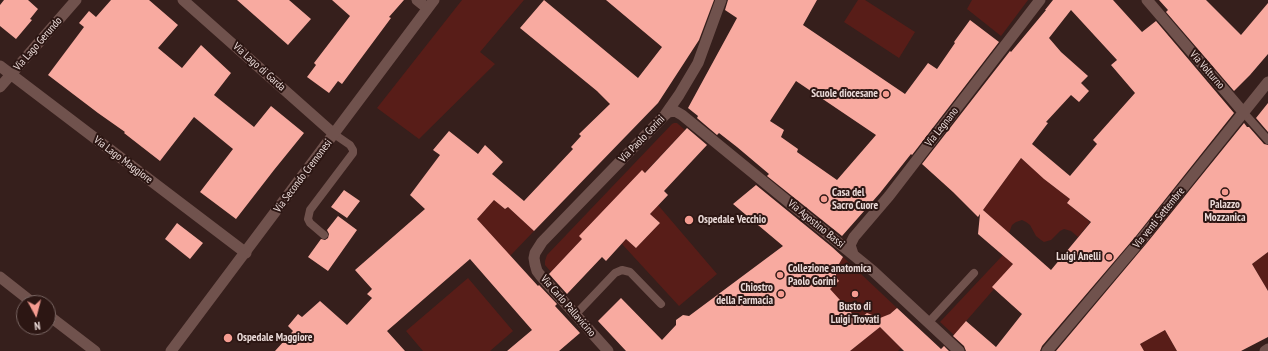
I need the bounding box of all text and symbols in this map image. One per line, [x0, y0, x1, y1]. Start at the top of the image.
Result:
street label: Via Lago Gerundo [11, 14, 65, 74]
street label: Via Lago di Garda [230, 40, 288, 94]
street label: Via Volturno [1187, 48, 1227, 92]
place label: Scuole diocesane [811, 87, 878, 101]
marker: Scuole diocesane [881, 89, 891, 99]
street label: Via Legnano [923, 105, 961, 149]
street label: Via Paolo Gorini [616, 113, 668, 165]
street label: Via Lago Maggiore [91, 134, 155, 186]
street label: Via Secondo Cremonesi [271, 137, 335, 215]
street label: Via venti Settembre [1130, 185, 1188, 251]
place label: Casa del Sacro Cuore [832, 186, 878, 212]
marker: Palazzo Mozzanica [1220, 187, 1230, 197]
marker: Casa del Sacro Cuore [819, 194, 829, 204]
street label: Via Agostino Bassi [785, 197, 847, 251]
place label: Palazzo Mozzanica [1205, 198, 1245, 224]
place label: Ospedale Vecchio [698, 213, 766, 227]
marker: Ospedale Vecchio [683, 214, 695, 226]
place label: Luigi Anelli [1056, 250, 1101, 264]
marker: Luigi Anelli [1104, 252, 1114, 262]
place label: Collezione anatomica Paolo Gorini [788, 262, 871, 288]
marker: Collezione anatomica Paolo Gorini [775, 270, 785, 280]
street label: Via Carlo Pallavicino [538, 273, 598, 339]
place label: Chiostro della Farmacia [716, 281, 773, 307]
marker: Chiostro della Farmacia [776, 289, 786, 299]
marker: Busto di Luigi Trovati [850, 289, 860, 299]
north arrow [16, 295, 56, 335]
place label: Busto di Luigi Trovati [831, 300, 879, 326]
text: N [34, 319, 41, 333]
place label: Ospedale Maggiore [237, 331, 313, 345]
marker: Ospedale Maggiore [222, 332, 234, 344]

